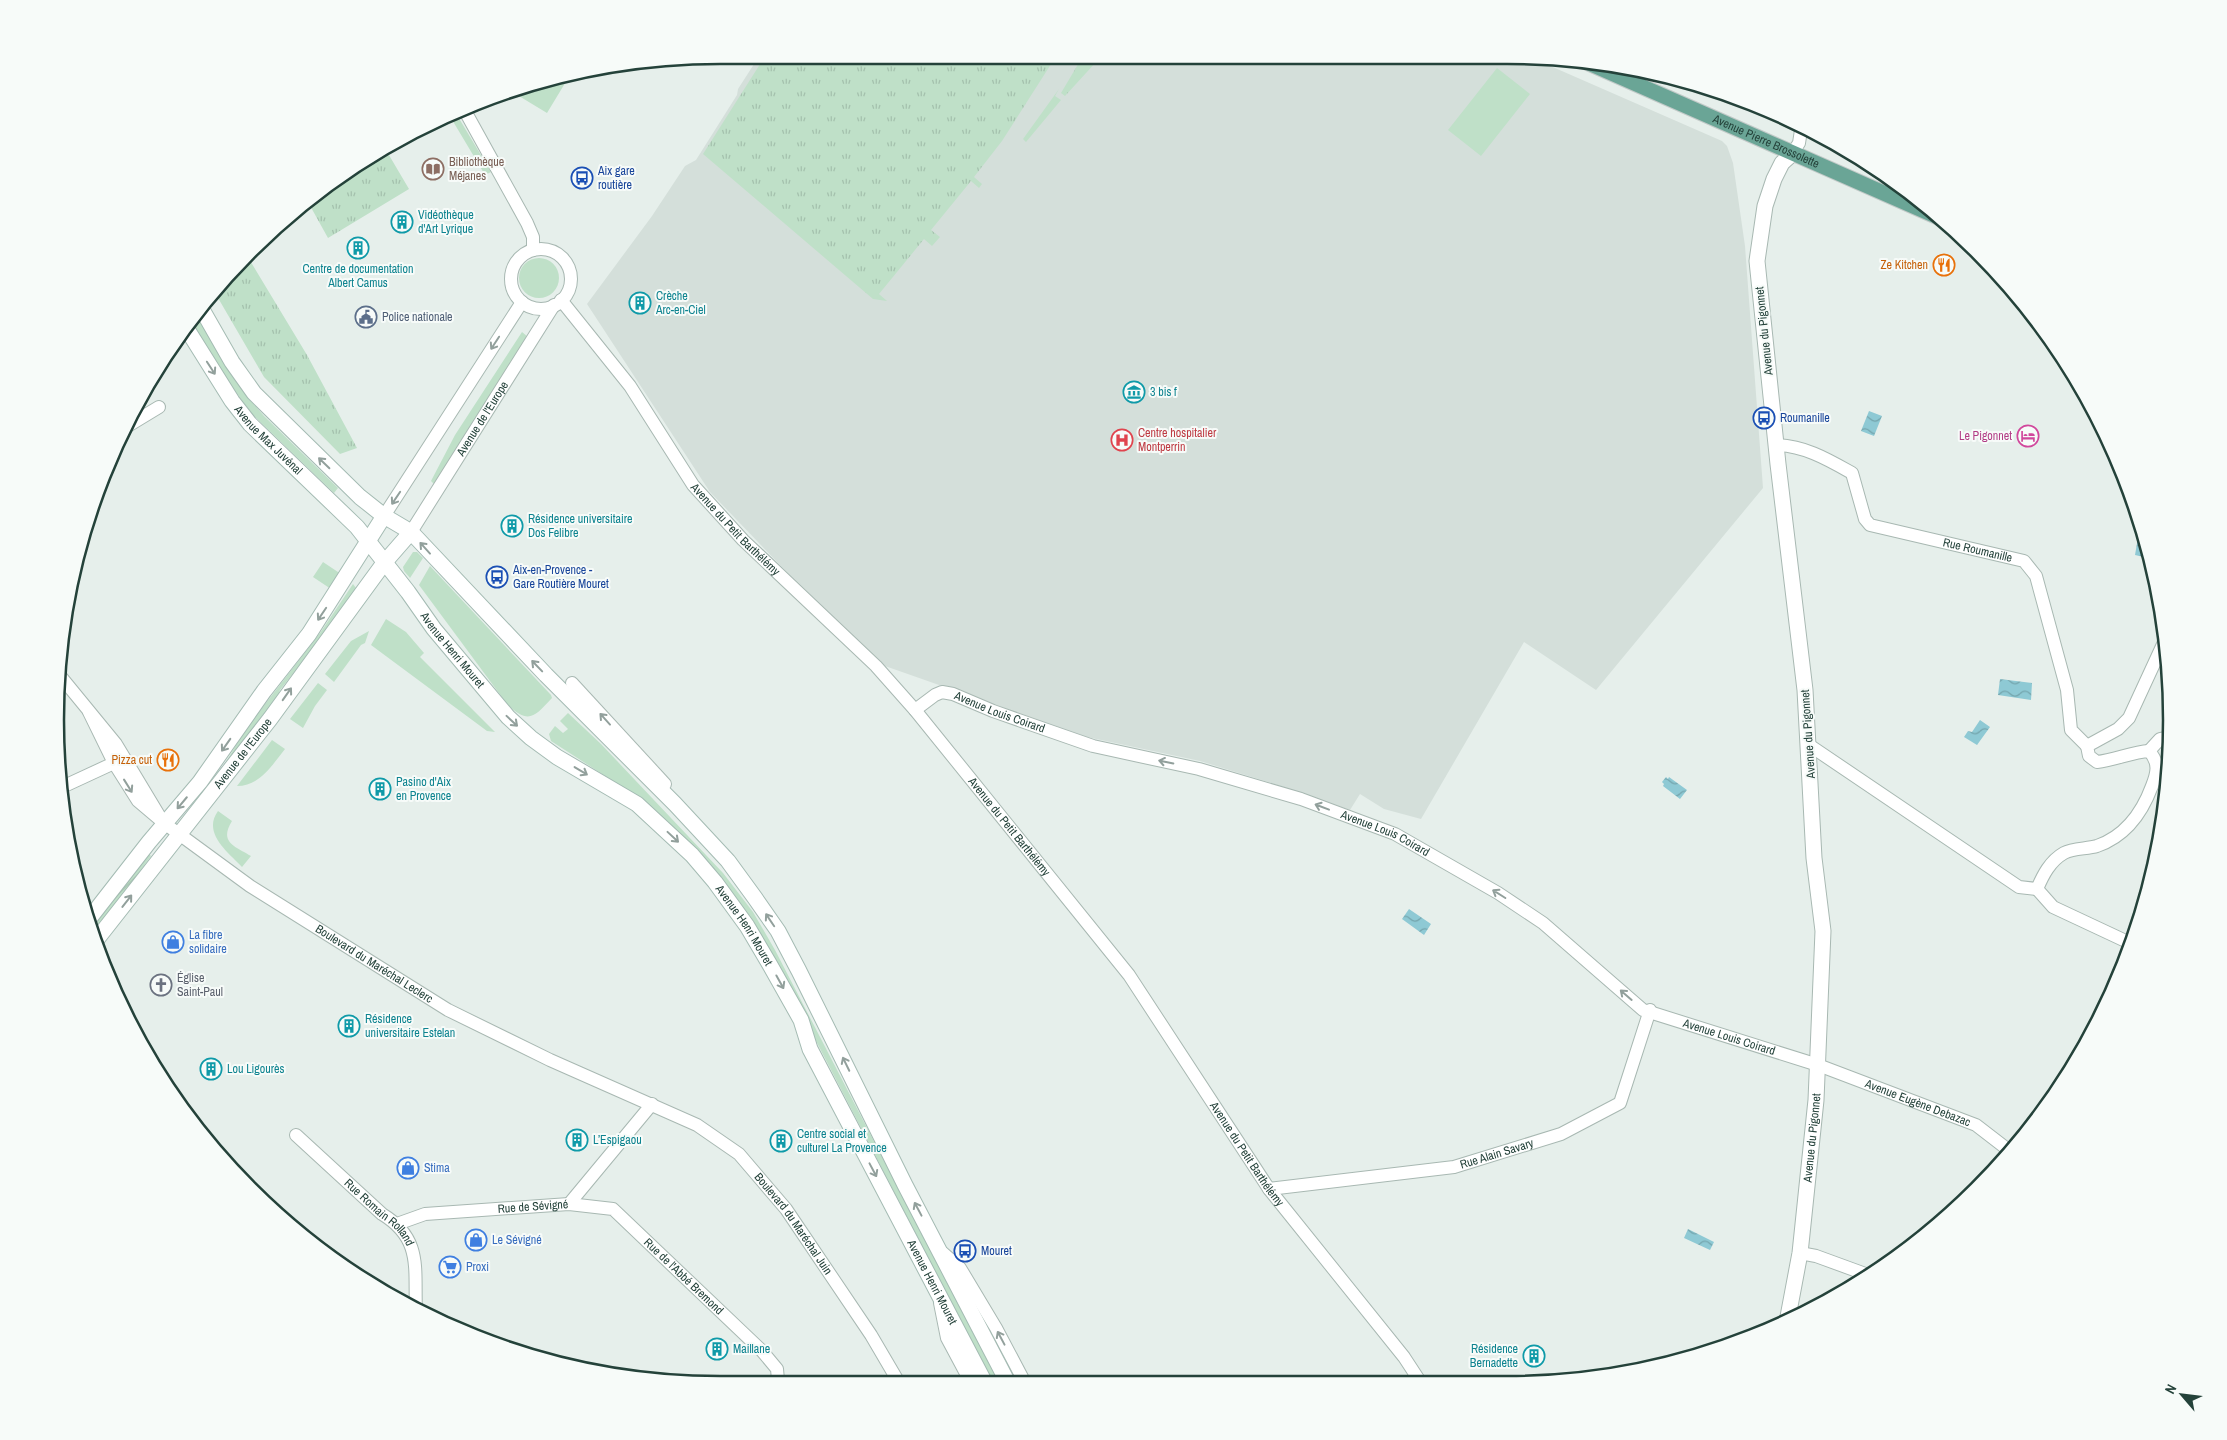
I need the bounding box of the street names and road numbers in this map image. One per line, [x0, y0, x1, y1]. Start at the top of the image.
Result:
street label: Avenue Pierre Brossolette [1709, 110, 1822, 172]
street label: Avenue du Pigonnet [1751, 286, 1777, 377]
street label: Avenue de l'Europe [452, 378, 512, 460]
street label: Avenue Max Juvénal [230, 401, 306, 478]
street label: Avenue du Petit Barthélémy [686, 479, 784, 579]
street label: Rue Roumanille [1941, 534, 2014, 566]
street label: Avenue Henri Mouret [416, 608, 488, 692]
street label: Avenue Louis Coirard [951, 687, 1047, 737]
street label: Avenue du Pigonnet [1797, 689, 1819, 780]
street label: Avenue de l'Europe [210, 715, 276, 793]
street label: Avenue du Petit Barthélémy [964, 773, 1054, 880]
street label: Avenue Louis Coirard [1338, 806, 1432, 860]
street label: Avenue Henri Mouret [711, 881, 777, 969]
street label: Boulevard du Maréchal Leclerc [312, 921, 436, 1007]
street label: Avenue Louis Coirard [1680, 1015, 1777, 1059]
street label: Avenue Eugène Debazac [1862, 1075, 1973, 1130]
street label: Avenue du Pigonnet [1799, 1093, 1824, 1184]
street label: Avenue du Petit Barthélémy [1206, 1098, 1288, 1210]
street label: Rue Alain Savary [1458, 1135, 1536, 1173]
street label: Boulevard du Maréchal Juin [751, 1169, 836, 1278]
street label: Rue Romain Rolland [341, 1175, 418, 1248]
street label: Rue de Sévigné [497, 1196, 569, 1217]
street label: Rue de l'Abbé Bremond [640, 1235, 727, 1318]
street label: Avenue Henri Mouret [903, 1236, 961, 1327]

